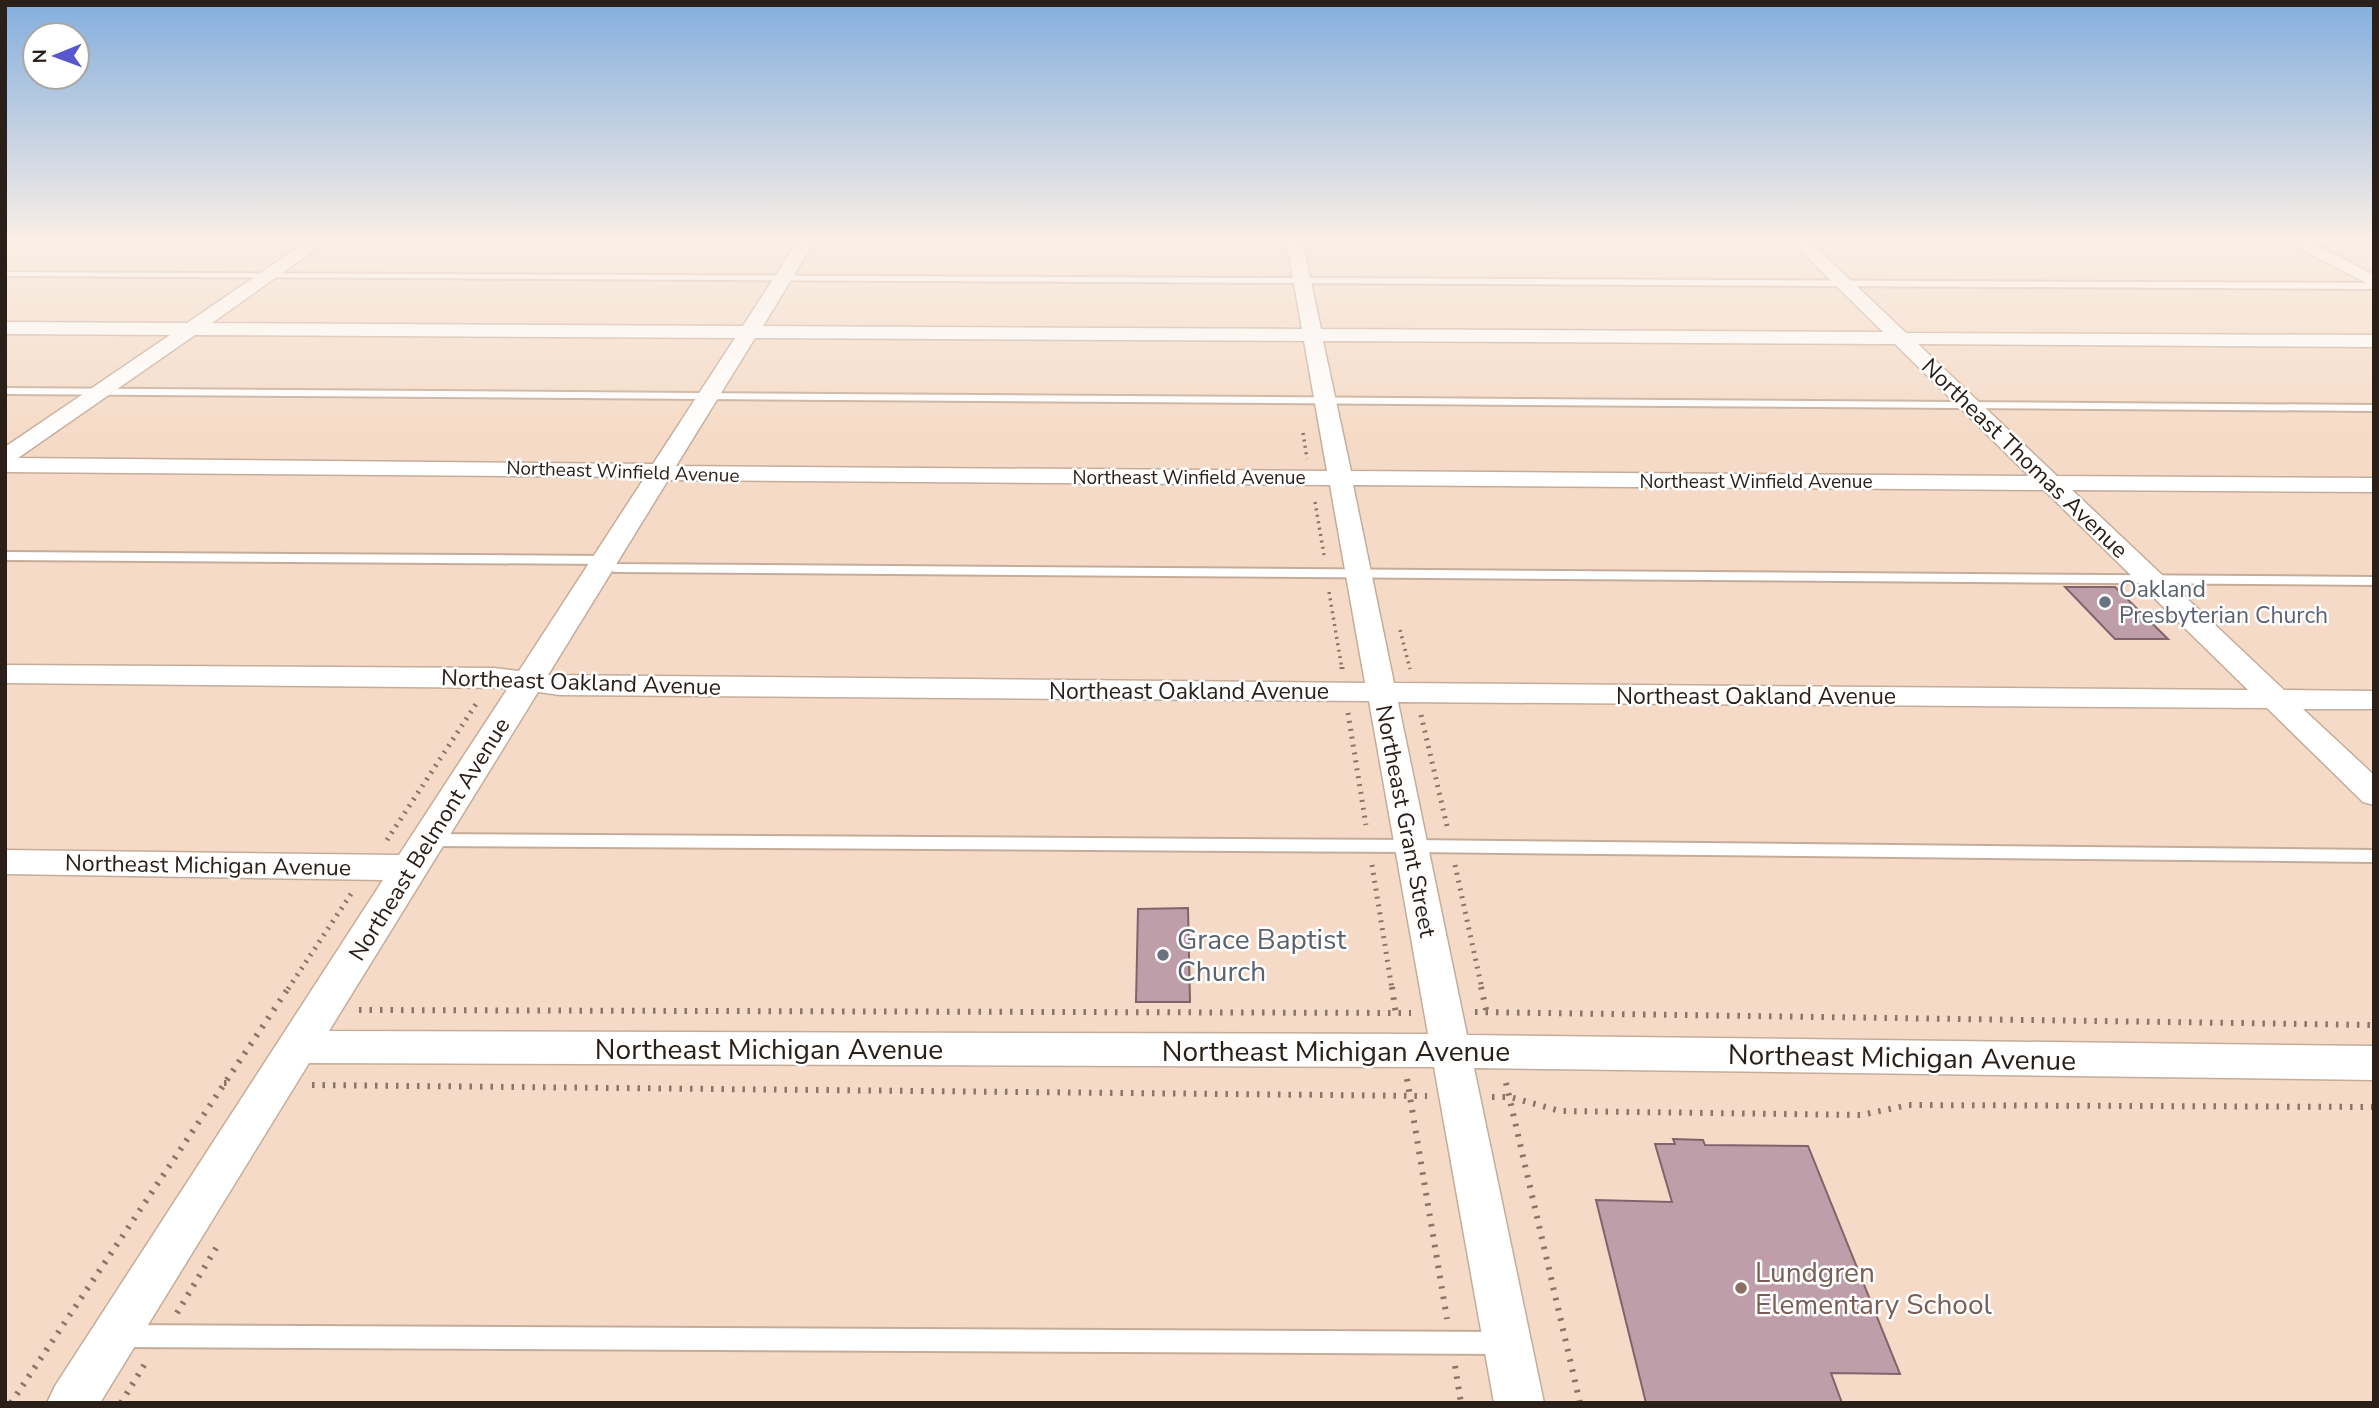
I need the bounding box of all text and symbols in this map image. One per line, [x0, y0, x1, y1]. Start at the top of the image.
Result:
north arrow [21, 21, 91, 91]
text: N [27, 49, 53, 64]
street label: Northeast Thomas Avenue [1915, 351, 2135, 565]
street label: Northeast Winfield Avenue [506, 455, 740, 489]
street label: Northeast Winfield Avenue [1072, 465, 1306, 491]
street label: Northeast Winfield Avenue [1639, 469, 1873, 495]
place label: Oakland Presbyterian Church [2119, 574, 2328, 631]
marker: Oakland Presbyterian Church [2097, 594, 2113, 610]
street label: Northeast Oakland Avenue [440, 662, 721, 703]
street label: Northeast Oakland Avenue [1049, 676, 1329, 707]
street label: Northeast Oakland Avenue [1616, 681, 1896, 712]
street label: Northeast Grant Street [1368, 702, 1443, 941]
street label: Northeast Belmont Avenue [342, 712, 517, 967]
street label: Northeast Michigan Avenue [65, 848, 351, 883]
place label: Grace Baptist Church [1177, 921, 1346, 991]
marker: Grace Baptist Church [1155, 947, 1171, 963]
street label: Northeast Michigan Avenue [595, 1031, 943, 1069]
street label: Northeast Michigan Avenue [1162, 1033, 1510, 1071]
street label: Northeast Michigan Avenue [1728, 1036, 2076, 1080]
place label: Lundgren Elementary School [1755, 1254, 1992, 1324]
marker: Lundgren Elementary School [1733, 1280, 1749, 1296]

